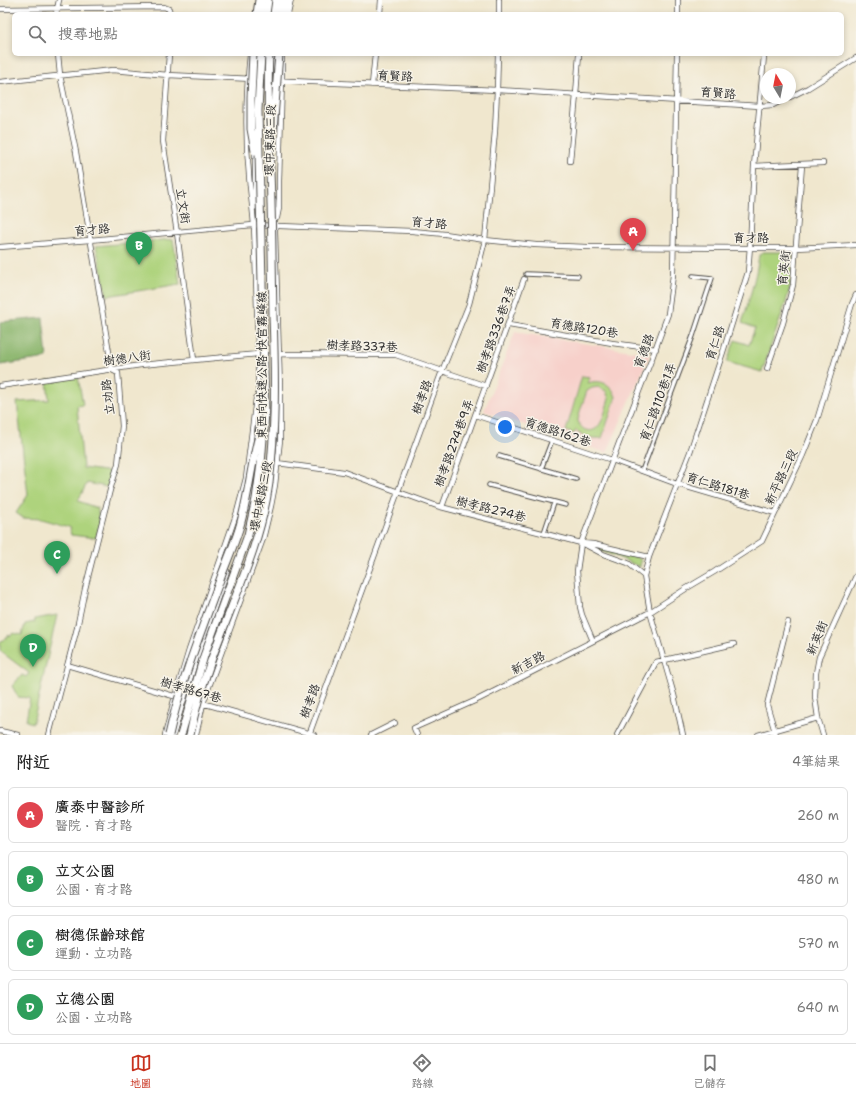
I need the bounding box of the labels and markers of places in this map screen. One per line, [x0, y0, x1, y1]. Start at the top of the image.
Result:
pin: A [620, 218, 646, 251]
pin: B [126, 232, 152, 265]
pin: C [44, 541, 70, 574]
pin: D [20, 634, 46, 667]

